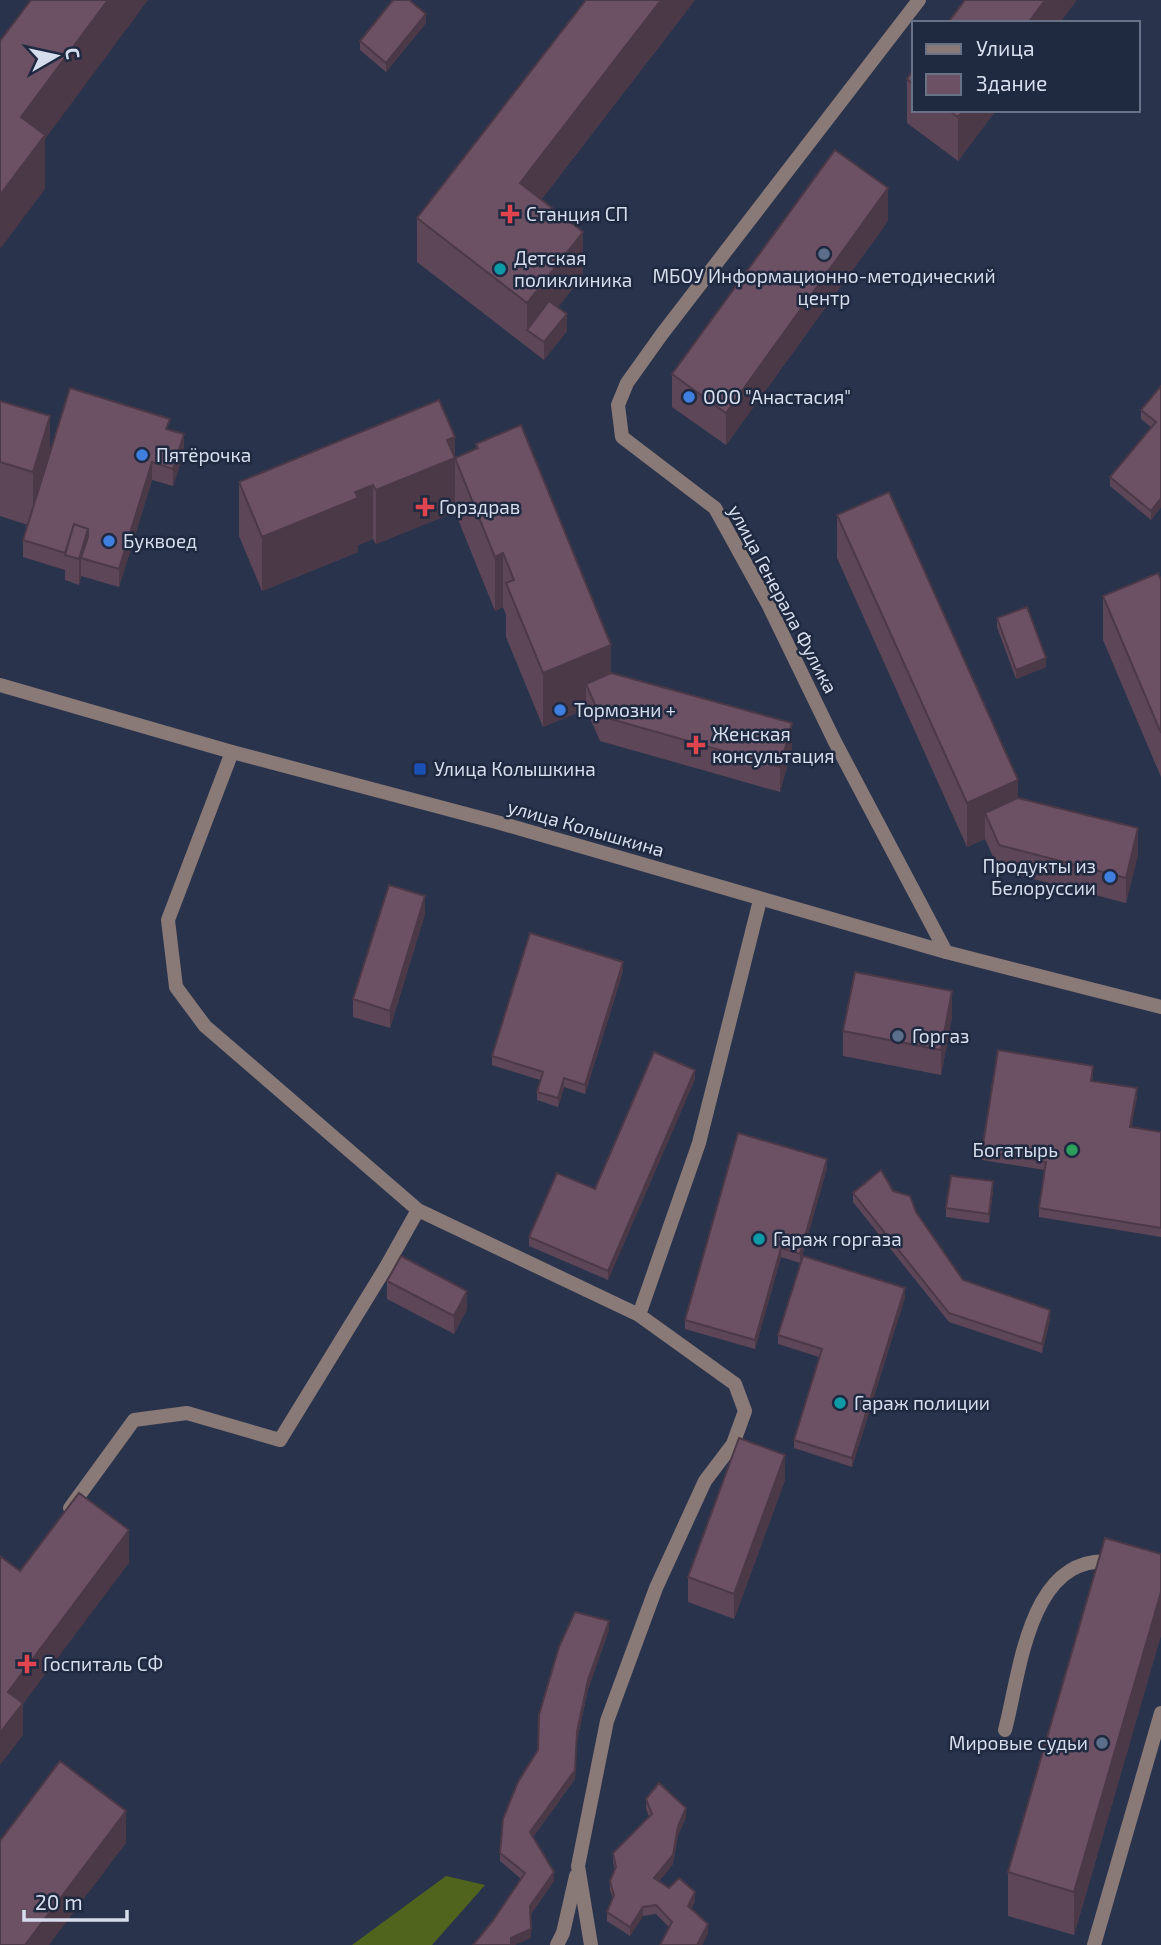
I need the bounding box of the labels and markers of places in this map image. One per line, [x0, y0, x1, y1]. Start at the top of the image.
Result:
place label: Станция СП [526, 202, 628, 225]
marker: Станция СП [500, 204, 520, 224]
place label: Детская поликлиника [514, 246, 632, 291]
marker: МБОУ Информационно-методический центр [816, 246, 832, 262]
marker: Детская поликлиника [492, 261, 508, 277]
place label: МБОУ Информационно-методический центр [652, 264, 996, 309]
place label: ООО "Анастасия" [703, 385, 851, 408]
marker: ООО "Анастасия" [681, 389, 697, 405]
place label: Пятёрочка [156, 443, 251, 466]
marker: Пятёрочка [134, 447, 150, 463]
place label: Горздрав [439, 495, 520, 518]
marker: Горздрав [417, 499, 433, 515]
place label: Буквоед [123, 529, 197, 553]
marker: Буквоед [101, 533, 117, 549]
place label: Тормозни + [574, 698, 676, 721]
marker: Тормозни + [552, 702, 568, 718]
place label: Женская консультация [712, 722, 835, 768]
marker: Женская консультация [686, 735, 706, 755]
place label: Улица Колышкина [434, 757, 596, 780]
marker: Улица Колышкина [412, 761, 428, 777]
place label: Продукты из Белоруссии [983, 854, 1096, 900]
marker: Продукты из Белоруссии [1102, 869, 1118, 885]
place label: Горгаз [912, 1024, 969, 1047]
marker: Горгаз [890, 1028, 906, 1044]
place label: Богатырь [973, 1138, 1058, 1161]
marker: Богатырь [1064, 1142, 1080, 1158]
place label: Гараж горгаза [773, 1227, 902, 1250]
marker: Гараж горгаза [751, 1231, 767, 1247]
place label: Гараж полиции [854, 1391, 990, 1414]
marker: Гараж полиции [832, 1395, 848, 1411]
place label: Госпиталь СФ [43, 1652, 163, 1675]
marker: Госпиталь СФ [17, 1654, 37, 1674]
place label: Мировые судьи [949, 1731, 1088, 1755]
marker: Мировые судьи [1094, 1735, 1110, 1751]

